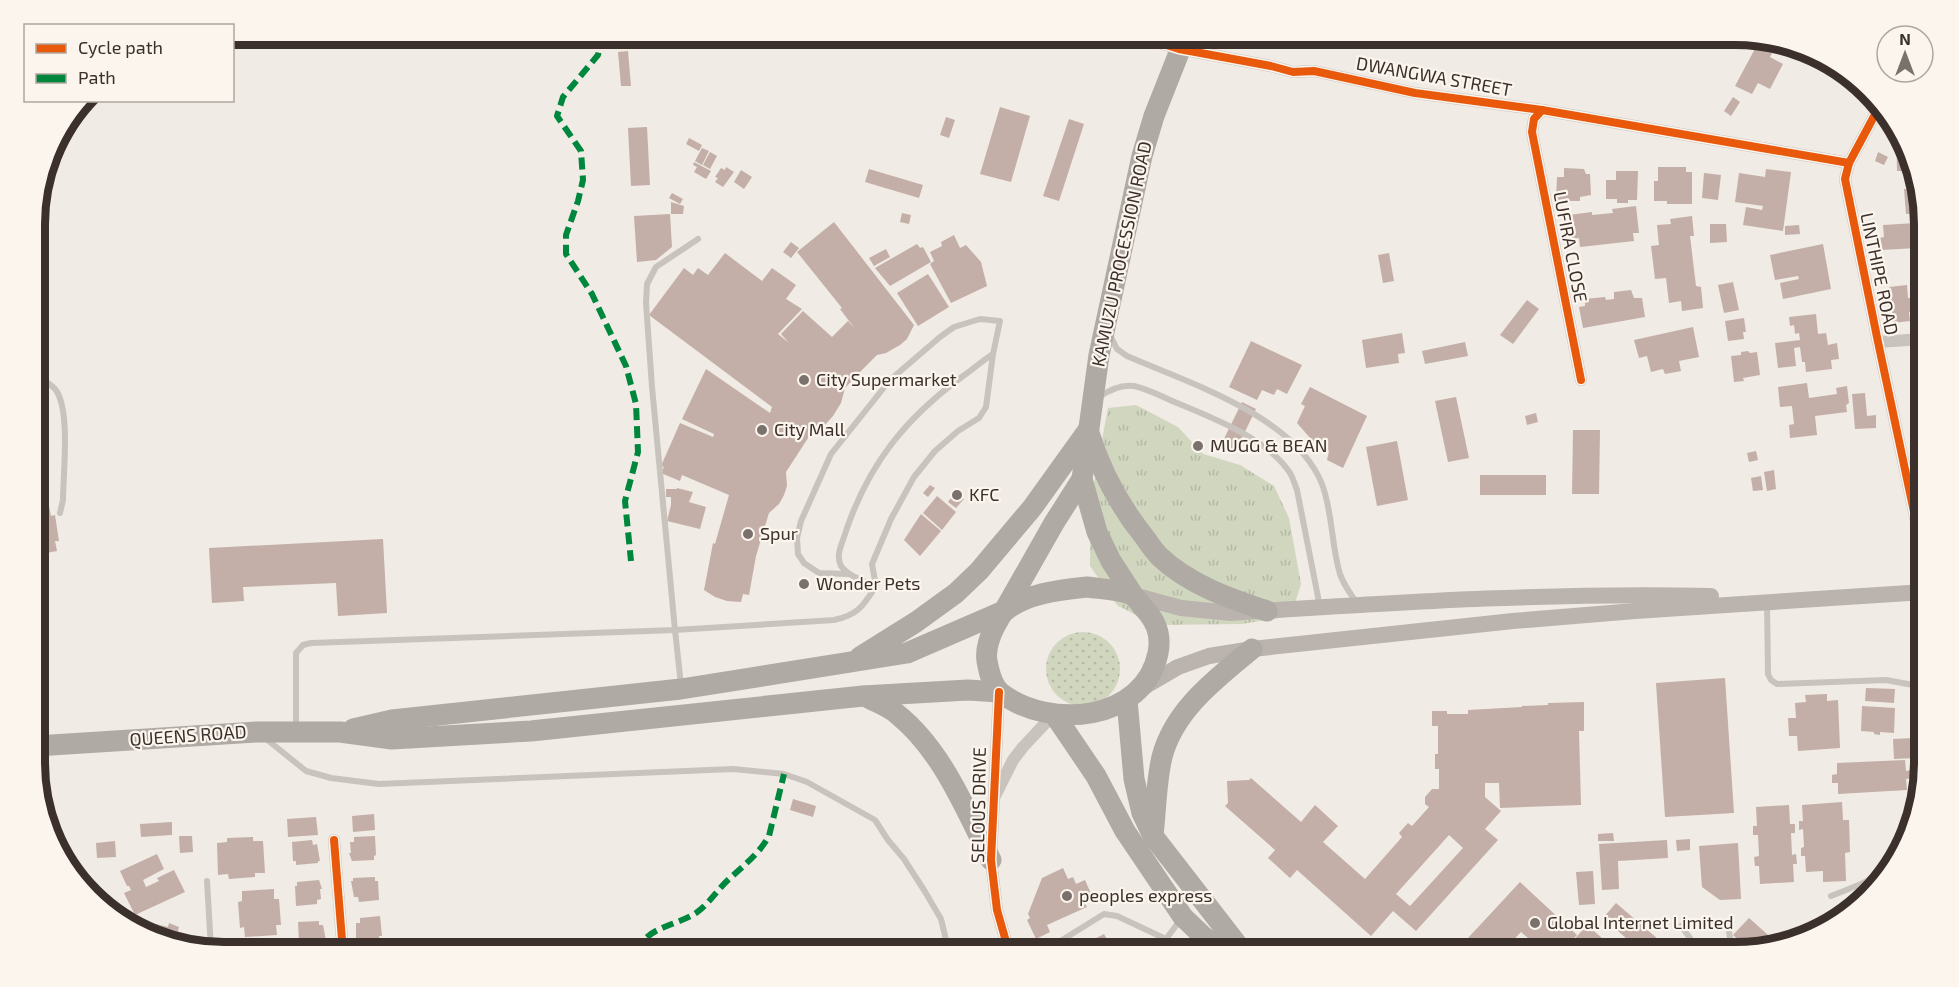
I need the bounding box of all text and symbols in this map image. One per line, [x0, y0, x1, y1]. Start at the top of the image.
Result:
legend [24, 24, 234, 102]
north arrow [1875, 24, 1935, 84]
text: N [1899, 29, 1911, 48]
text: Cycle path [78, 36, 163, 58]
street label: DWANGWA STREET [1355, 52, 1514, 101]
text: Path [78, 66, 116, 88]
street label: KAMUZU PROCESSION ROAD [1086, 139, 1156, 368]
street label: LUFIRA CLOSE [1549, 189, 1593, 304]
street label: LINTHIPE ROAD [1856, 210, 1904, 337]
place label: City Supermarket [816, 368, 957, 390]
marker: City Supermarket [797, 373, 811, 387]
place label: City Mall [774, 418, 846, 440]
marker: City Mall [755, 423, 769, 437]
place label: MUGG & BEAN [1210, 434, 1327, 456]
marker: MUGG & BEAN [1191, 439, 1205, 453]
place label: KFC [969, 483, 999, 505]
marker: KFC [950, 488, 964, 502]
place label: Spur [760, 522, 798, 544]
marker: Spur [741, 527, 755, 541]
place label: Wonder Pets [816, 572, 920, 594]
marker: Wonder Pets [797, 577, 811, 591]
street label: QUEENS ROAD [129, 720, 247, 750]
street label: SELOUS DRIVE [966, 747, 990, 863]
place label: peoples express [1079, 884, 1213, 906]
marker: peoples express [1060, 889, 1074, 903]
place label: Global Internet Limited [1547, 911, 1734, 933]
marker: Global Internet Limited [1528, 916, 1542, 930]

